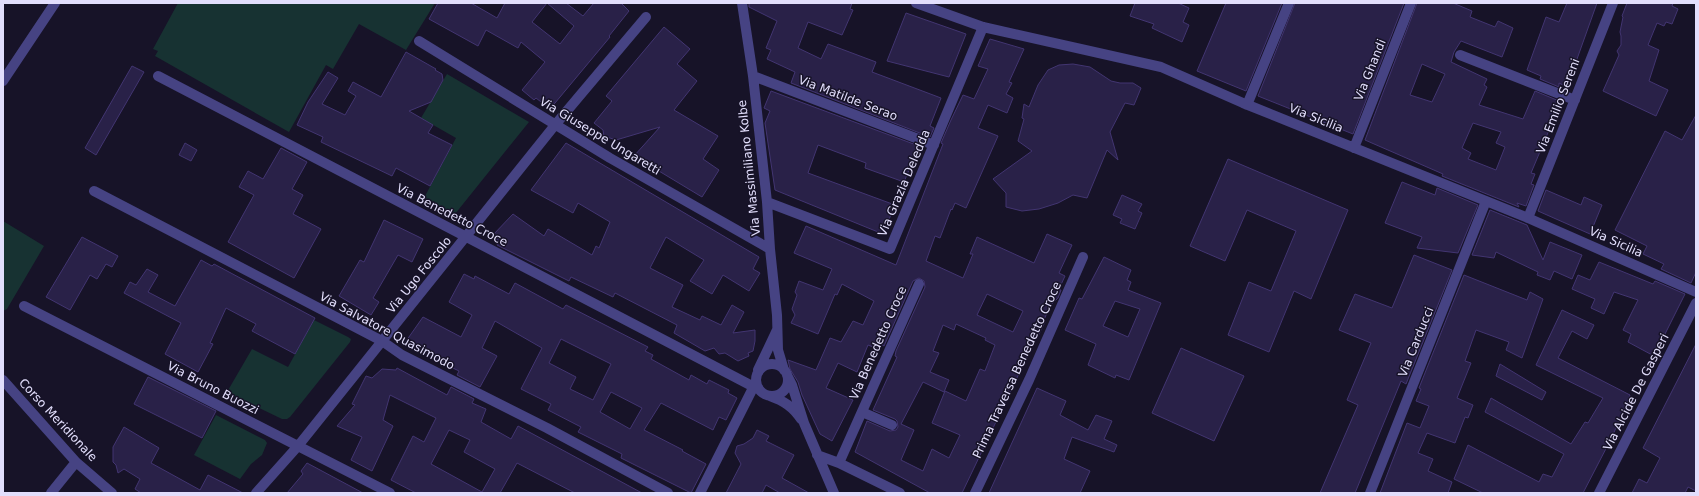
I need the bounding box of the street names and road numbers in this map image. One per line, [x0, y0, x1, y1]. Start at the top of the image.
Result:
street label: Via Ghandi [1351, 37, 1389, 103]
street label: Via Emilio Sereni [1533, 56, 1583, 156]
street label: Via Matilde Serao [796, 73, 900, 123]
street label: Via Giuseppe Ungaretti [537, 94, 663, 178]
street label: Via Massimiliano Kolbe [735, 99, 763, 237]
street label: Via Sicilia [1287, 101, 1345, 135]
street label: Via Grazia Deledda [875, 127, 933, 239]
street label: Via Benedetto Croce [394, 181, 510, 249]
street label: Via Sicilia [1587, 224, 1645, 260]
street label: Via Ugo Foscolo [384, 234, 454, 316]
street label: Prima Traversa Benedetto Croce [970, 279, 1064, 461]
street label: Via Benedetto Croce [847, 284, 909, 402]
street label: Via Salvatore Quasimodo [317, 289, 457, 373]
street label: Via Carducci [1396, 305, 1436, 379]
street label: Via Alcide De Gasperi [1600, 331, 1672, 453]
street label: Via Bruno Buozzi [165, 359, 261, 417]
street label: Corso Meridionale [16, 376, 100, 464]

